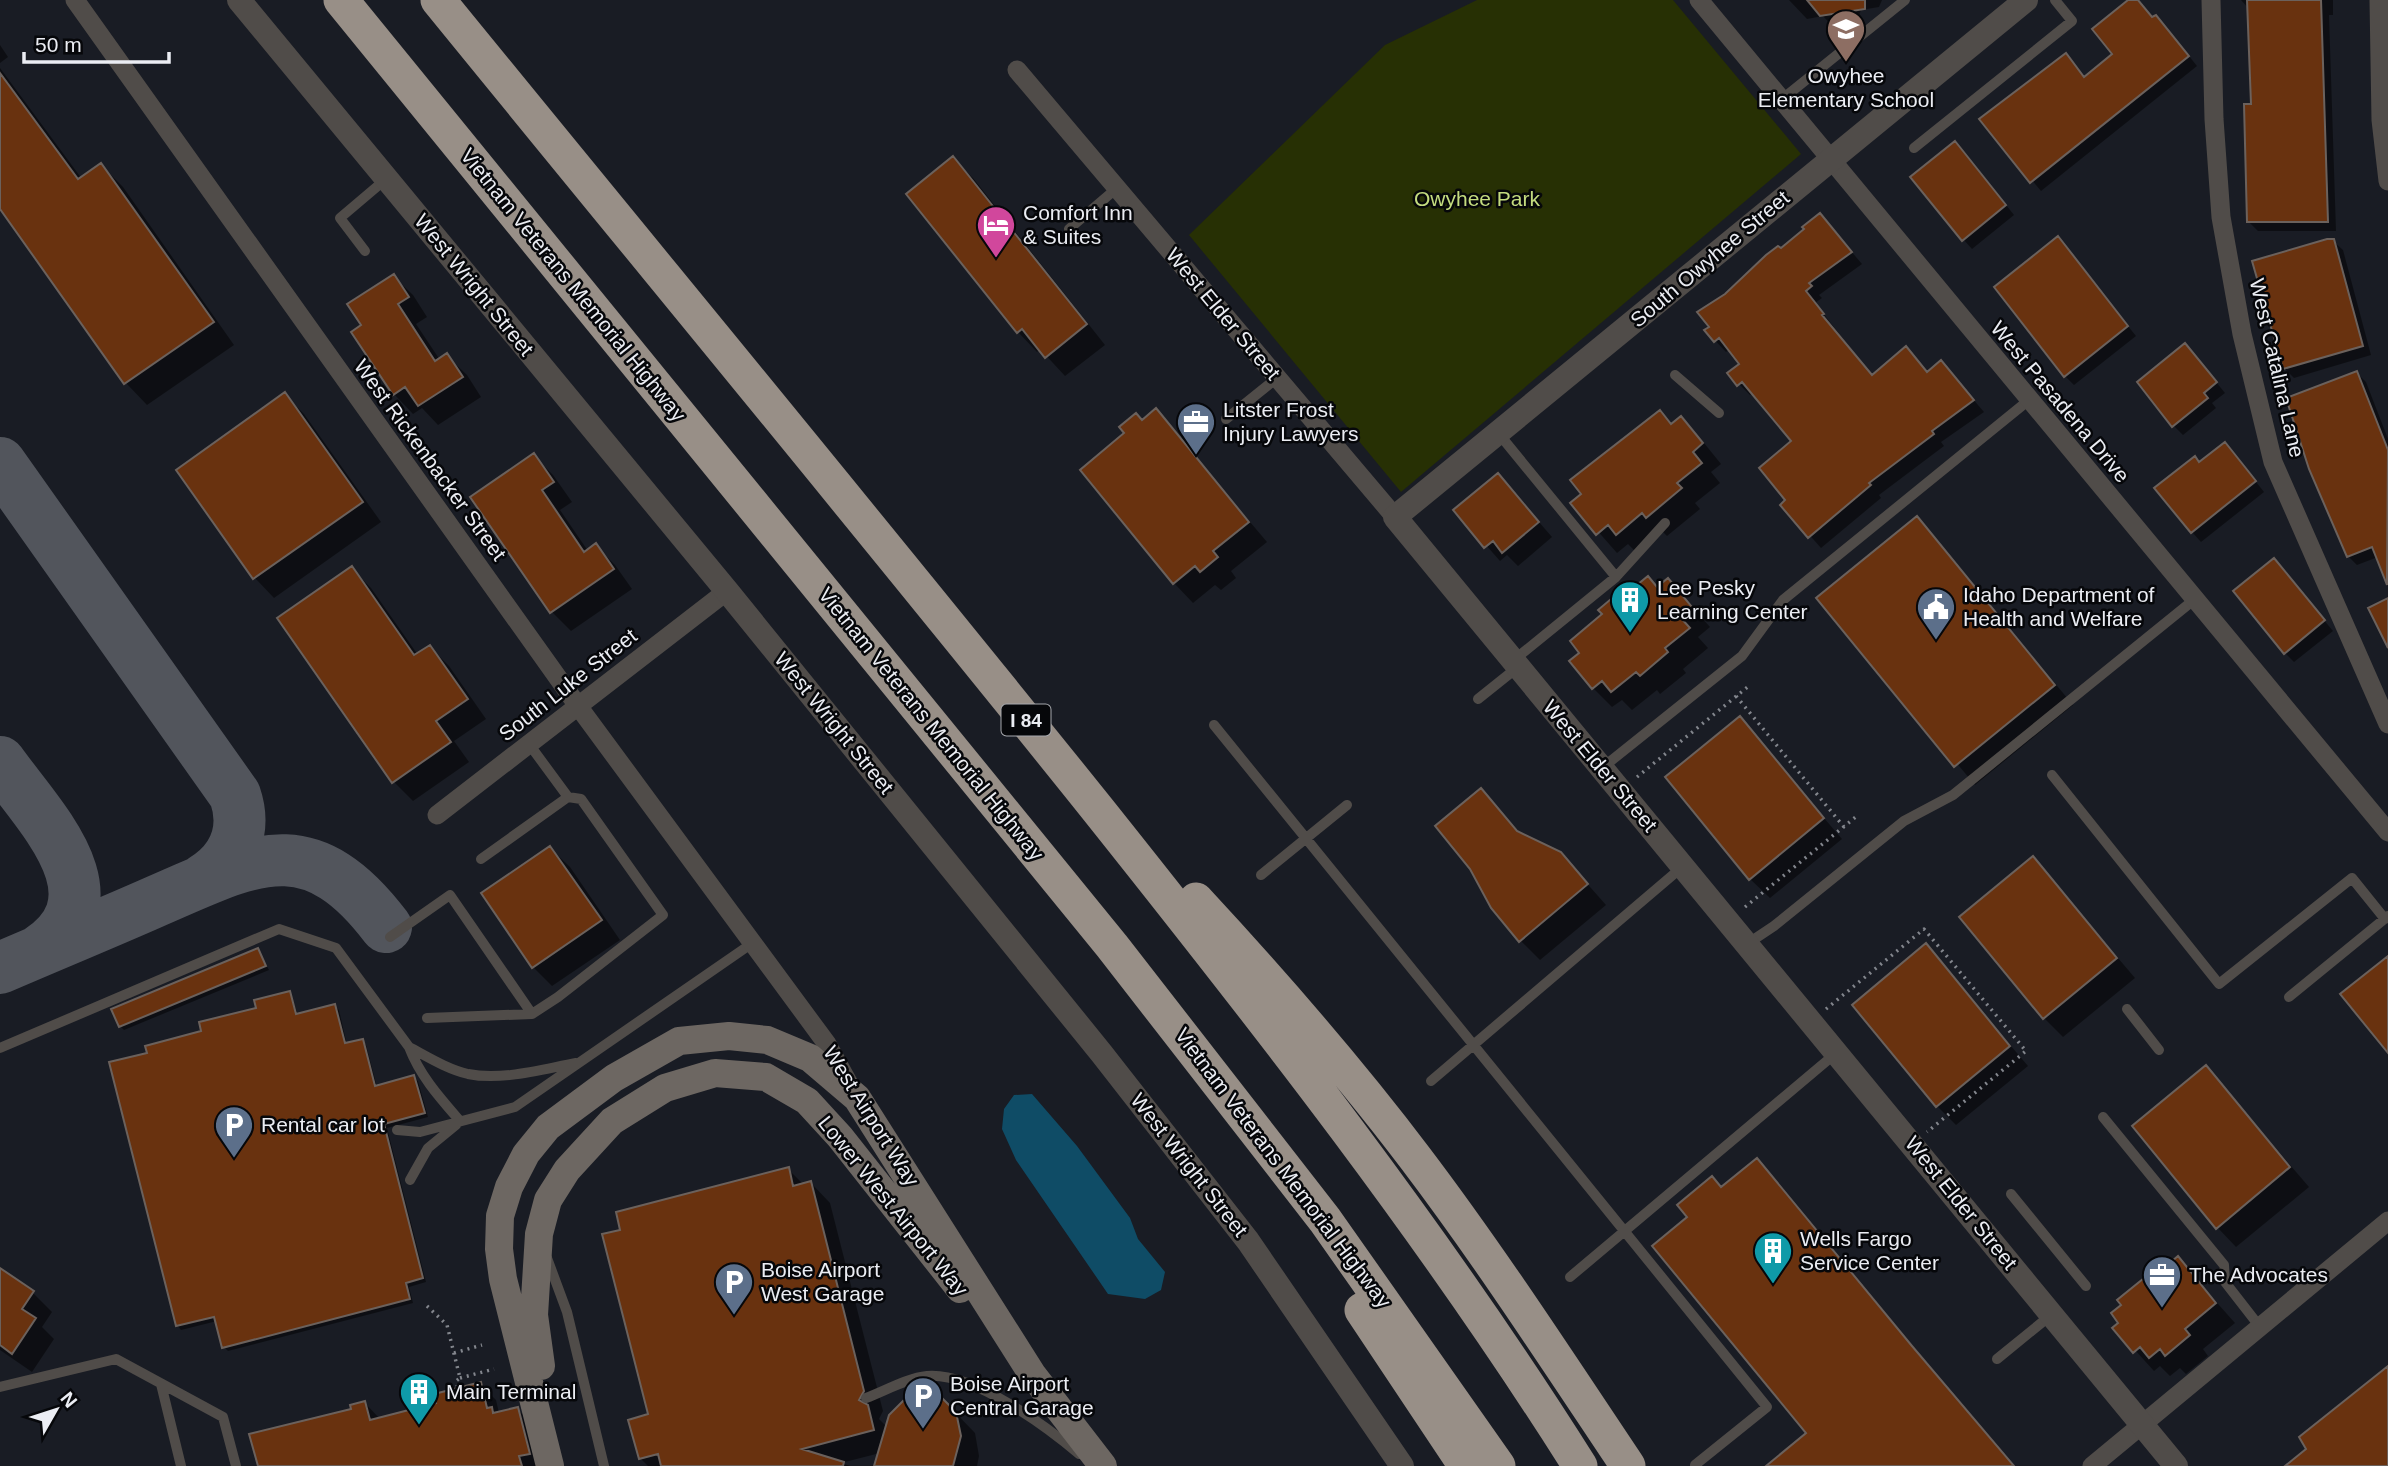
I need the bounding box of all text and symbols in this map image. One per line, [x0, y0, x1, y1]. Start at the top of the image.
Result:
school or university icon: Owyhee Elementary School [1825, 8, 1867, 63]
scale bar [24, 21, 170, 65]
text: 50 m [35, 33, 82, 56]
place label: Owyhee Elementary School [1758, 64, 1934, 111]
street label: Vietnam Veterans Memorial Highway [456, 144, 691, 426]
street label: South Owyhee Street [1626, 186, 1794, 332]
park label: Owyhee Park [1414, 187, 1541, 210]
place label: Comfort Inn & Suites [1023, 201, 1133, 248]
hotel icon: Comfort Inn & Suites [975, 204, 1017, 259]
street label: West Wright Street [410, 209, 539, 360]
street label: West Elder Street [1162, 243, 1285, 384]
street label: West Catalina Lane [2246, 276, 2309, 460]
street label: West Pasadena Drive [1986, 317, 2134, 487]
street label: West Rickenbacker Street [350, 355, 511, 565]
place label: Litster Frost Injury Lawyers [1223, 398, 1358, 445]
office icon: Litster Frost Injury Lawyers [1175, 401, 1217, 456]
place label: Lee Pesky Learning Center [1657, 576, 1808, 623]
building icon: Lee Pesky Learning Center [1609, 579, 1651, 634]
street label: Vietnam Veterans Memorial Highway [814, 583, 1049, 865]
place label: Idaho Department of Health and Welfare [1963, 583, 2155, 630]
public building icon: Idaho Department of Health and Welfare [1915, 586, 1957, 641]
street label: South Luke Street [494, 624, 641, 745]
street label: West Wright Street [770, 647, 899, 798]
street label: West Elder Street [1539, 695, 1662, 836]
road number: I 84 [1002, 705, 1050, 736]
street label: Vietnam Veterans Memorial Highway [1171, 1023, 1396, 1312]
street label: West Airport Way [819, 1041, 924, 1191]
street label: West Wright Street [1126, 1088, 1253, 1241]
parking icon: Rental car lot [213, 1104, 255, 1159]
street label: Lower West Airport Way [814, 1111, 973, 1300]
place label: Rental car lot [261, 1113, 385, 1136]
street label: West Elder Street [1901, 1132, 2022, 1274]
place label: Wells Fargo Service Center [1800, 1227, 1939, 1274]
building icon: Wells Fargo Service Center [1752, 1230, 1794, 1285]
office icon: The Advocates [2141, 1254, 2183, 1309]
place label: Boise Airport West Garage [761, 1258, 884, 1305]
parking icon: Boise Airport West Garage [713, 1261, 755, 1316]
place label: The Advocates [2189, 1263, 2328, 1286]
building icon: Main Terminal [398, 1371, 440, 1426]
place label: Boise Airport Central Garage [950, 1372, 1094, 1419]
north arrow [21, 1375, 91, 1445]
parking icon: Boise Airport Central Garage [902, 1375, 944, 1430]
place label: Main Terminal [446, 1380, 576, 1403]
text: N [56, 1388, 81, 1412]

